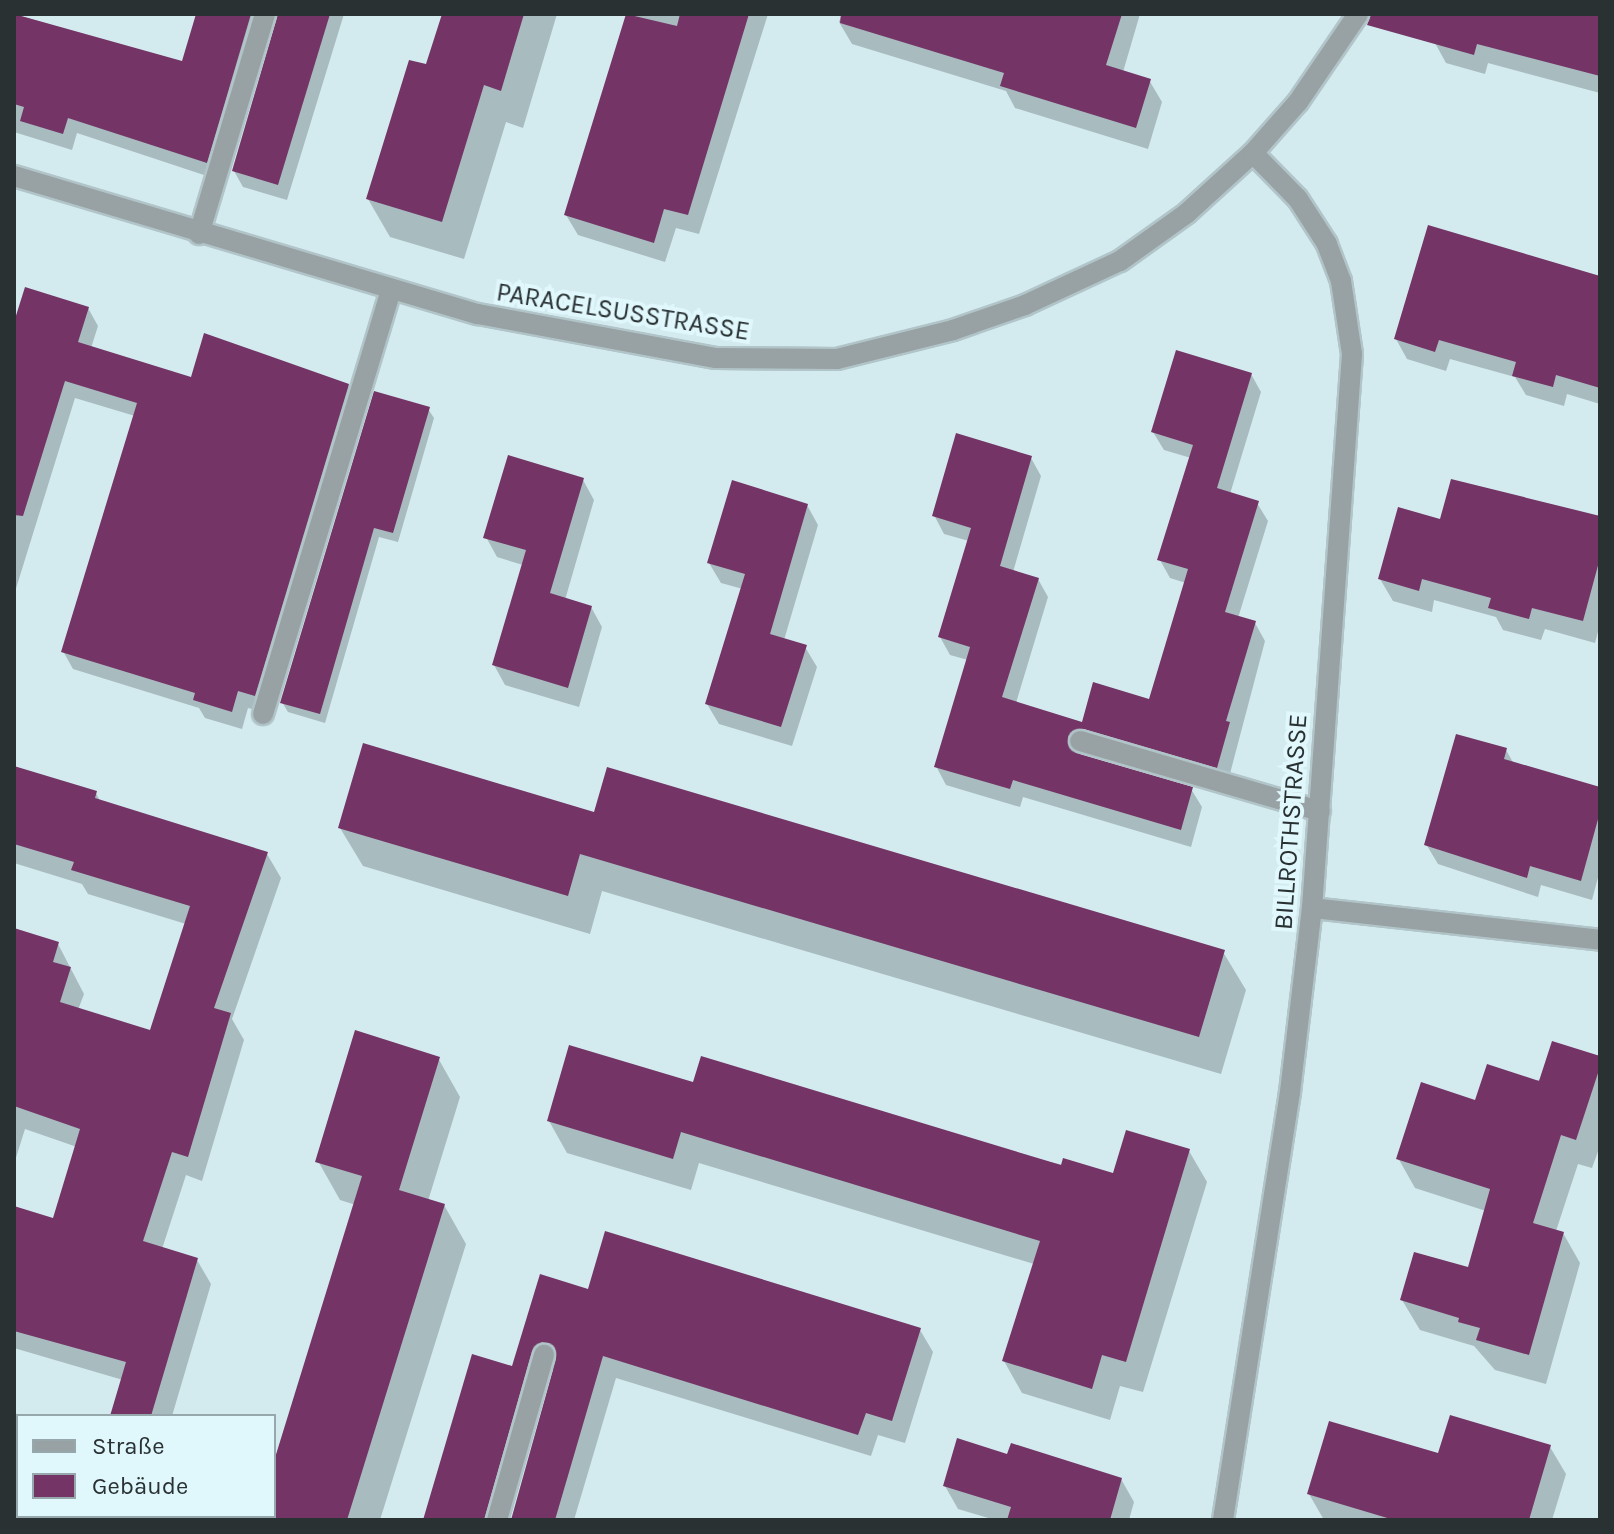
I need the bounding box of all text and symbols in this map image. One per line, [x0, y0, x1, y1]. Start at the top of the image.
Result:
street label: PARACELSUSSTRASSE [494, 277, 752, 347]
street label: BILLROTHSTRASSE [1268, 713, 1314, 931]
legend [16, 1414, 276, 1518]
text: Straße [92, 1432, 164, 1460]
text: Gebäude [92, 1472, 188, 1500]

